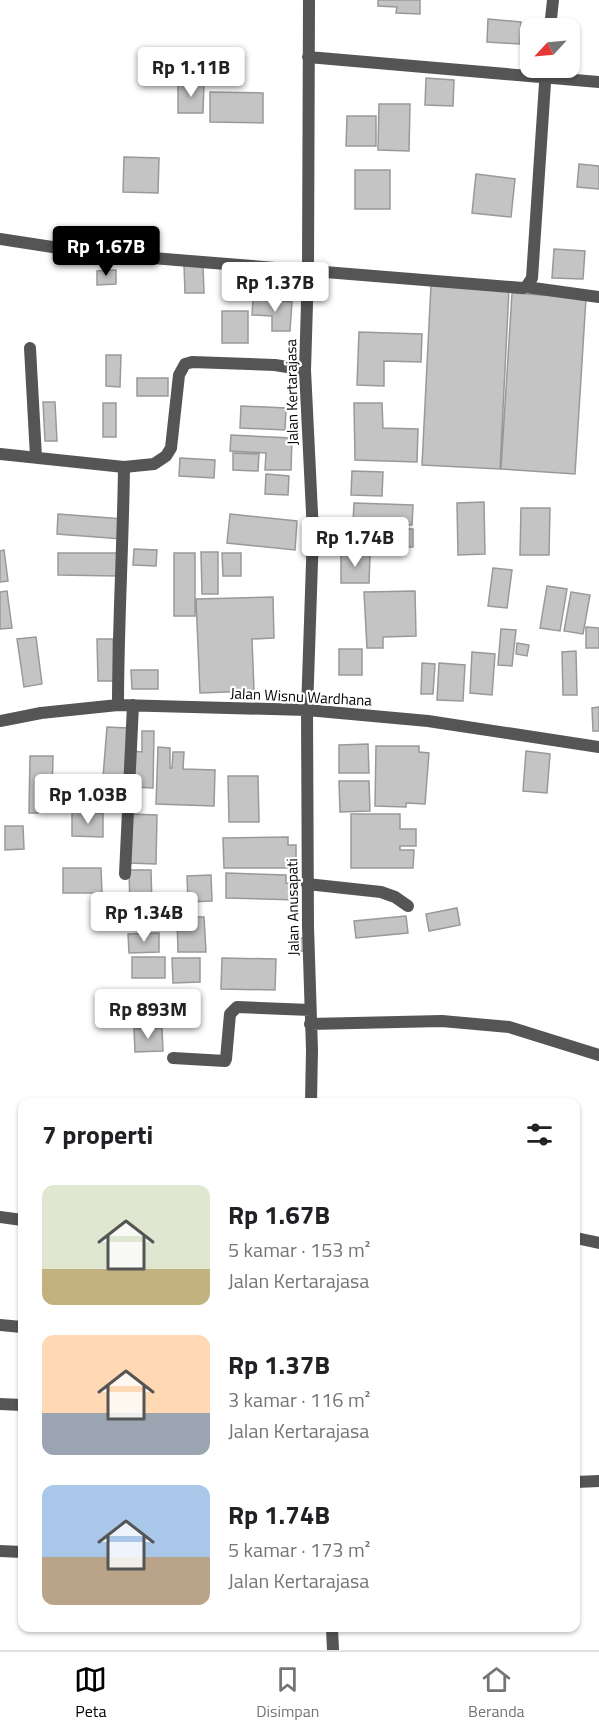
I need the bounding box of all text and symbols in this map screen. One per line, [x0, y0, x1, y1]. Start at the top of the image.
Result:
north arrow [520, 18, 580, 78]
map controls [520, 18, 580, 78]
pin: Rp 1.11B [129, 47, 253, 98]
text: Rp 1.11B [152, 51, 230, 82]
pin: Rp 1.67B [44, 226, 168, 277]
text: Rp 1.67B [67, 230, 145, 261]
pin: Rp 1.37B [213, 262, 337, 313]
text: Rp 1.37B [236, 266, 314, 297]
street label: Jalan Kertarajasa [279, 338, 304, 445]
pin: Rp 1.74B [293, 517, 417, 568]
text: Rp 1.74B [316, 521, 394, 552]
street label: Jalan Wisnu Wardhana [230, 681, 373, 712]
pin: Rp 1.03B [26, 774, 150, 825]
text: Rp 1.03B [49, 778, 127, 809]
street label: Jalan Anusapati [280, 858, 305, 956]
pin: Rp 1.34B [82, 892, 206, 943]
text: Rp 1.34B [105, 896, 183, 927]
pin: Rp 893M [93, 989, 203, 1040]
text: Rp 893M [109, 993, 187, 1024]
text: 7 properti [42, 1115, 153, 1154]
icon: filters [523, 1118, 556, 1151]
text: Rp 1.67B [228, 1195, 330, 1234]
icon: home [90, 1209, 162, 1281]
text: 5 kamar · 153 m² [228, 1234, 370, 1265]
text: Jalan Kertarajasa [228, 1265, 369, 1296]
text: Rp 1.37B [228, 1345, 330, 1384]
icon: home [90, 1359, 162, 1431]
text: 3 kamar · 116 m² [228, 1384, 370, 1415]
text: Jalan Kertarajasa [228, 1415, 369, 1446]
text: Rp 1.74B [228, 1495, 330, 1534]
icon: home [90, 1509, 162, 1581]
text: 5 kamar · 173 m² [228, 1534, 370, 1565]
text: Jalan Kertarajasa [228, 1565, 369, 1596]
tab: Peta [74, 1663, 107, 1723]
tab: Disimpan [256, 1663, 319, 1723]
tab: Beranda [468, 1663, 525, 1723]

